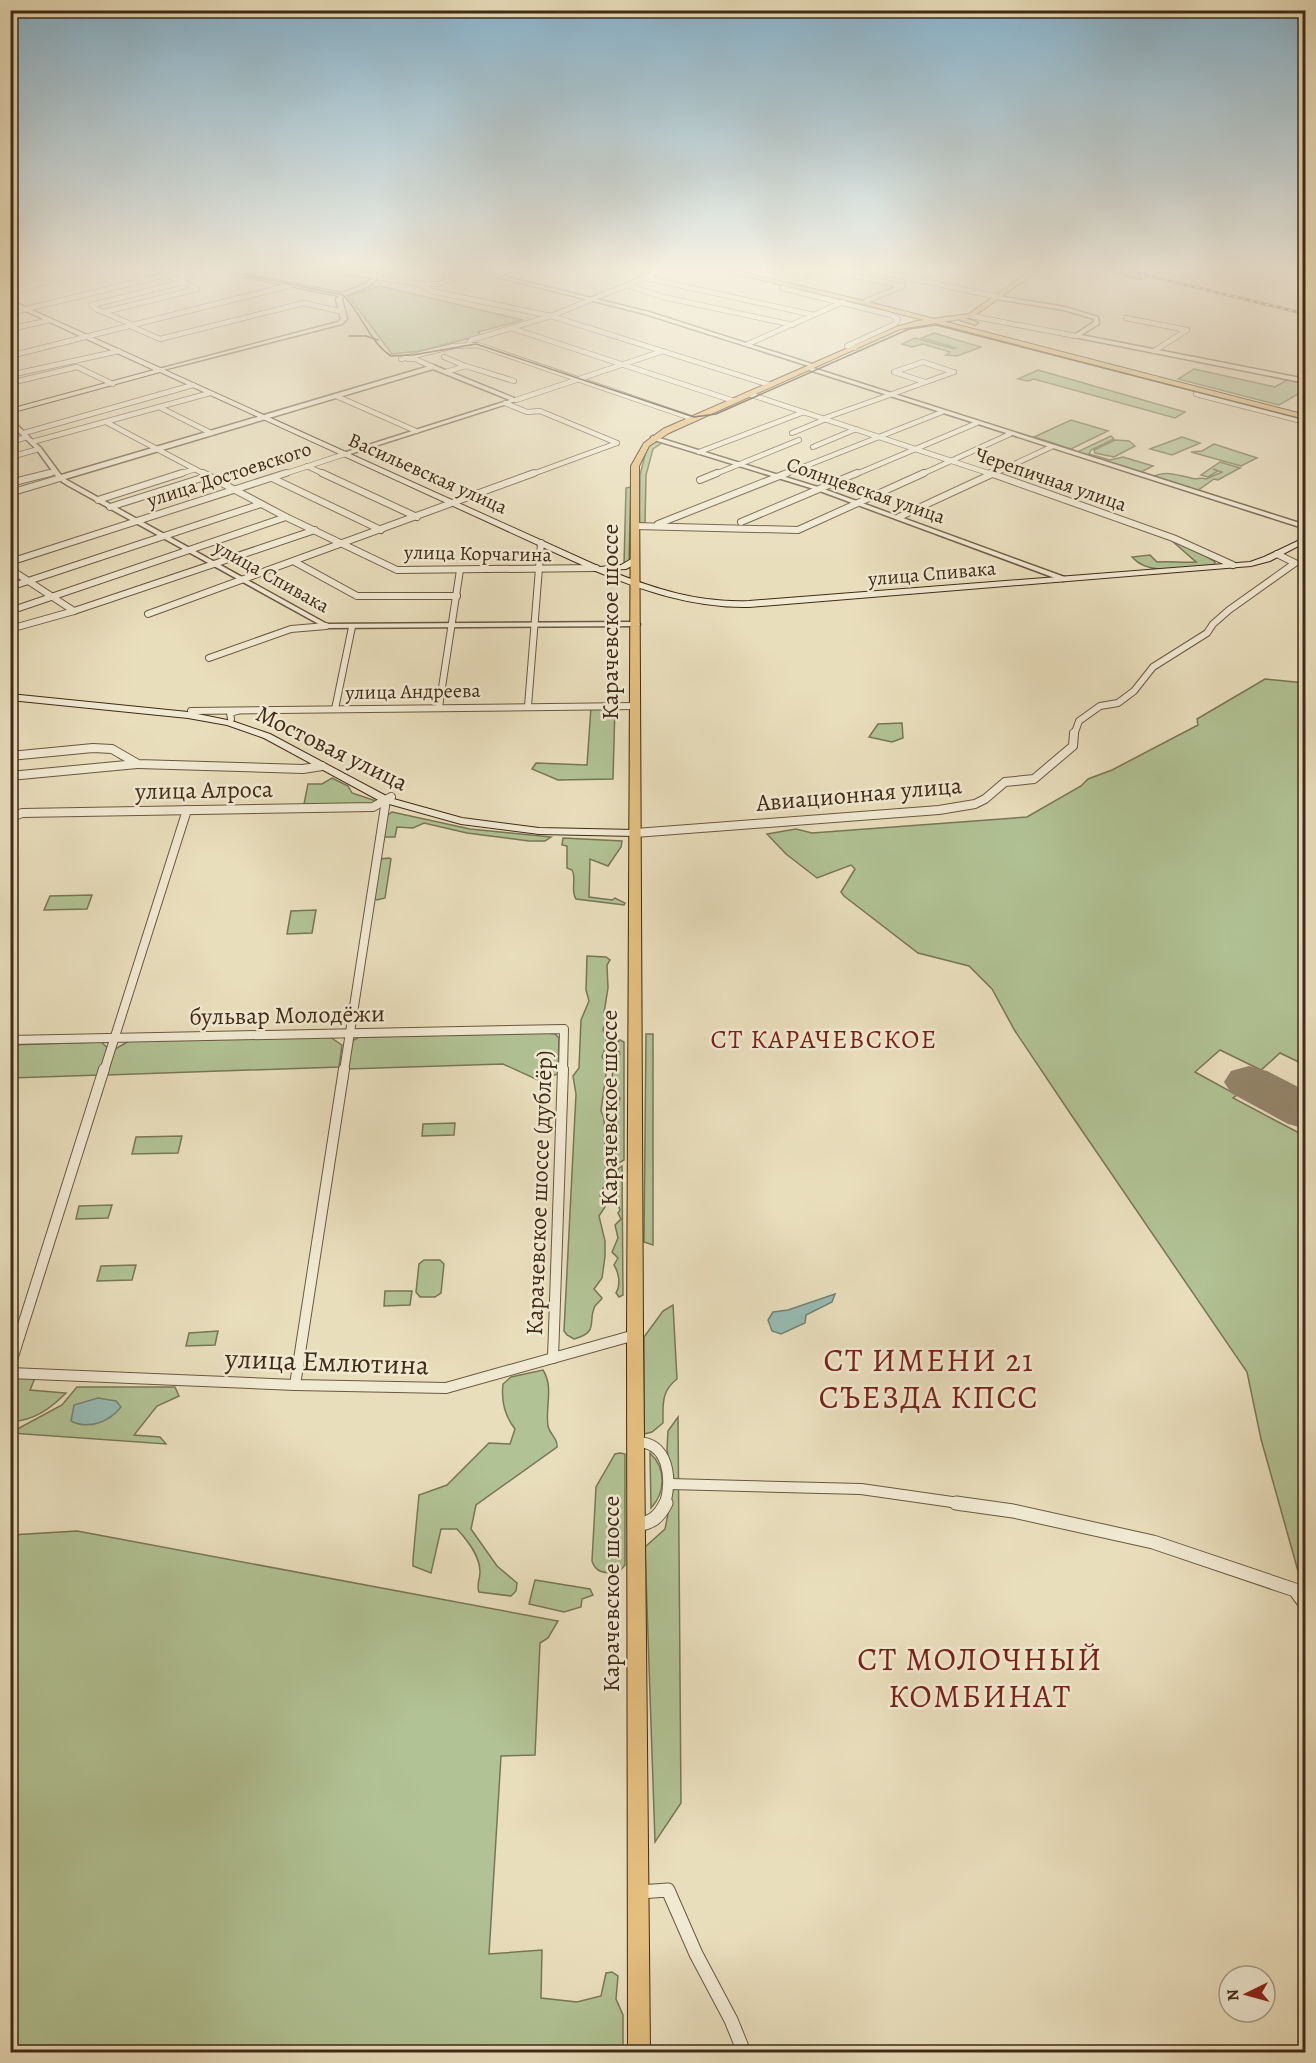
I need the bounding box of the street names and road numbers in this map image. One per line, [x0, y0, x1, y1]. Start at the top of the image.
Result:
street label: Васильевская улица [344, 426, 512, 521]
street label: улица Достоевского [143, 435, 315, 514]
street label: Черепичная улица [971, 441, 1131, 518]
street label: Солнцевская улица [783, 451, 949, 531]
street label: Карачевское шоссе [594, 524, 626, 720]
street label: улица Спивака [208, 533, 335, 620]
street label: улица Корчагина [403, 539, 553, 568]
street label: улица Спивака [866, 554, 998, 593]
street label: улица Андреева [344, 677, 482, 706]
street label: Мостовая улица [251, 697, 413, 799]
street label: Авиационная улица [754, 769, 963, 819]
street label: улица Алроса [134, 773, 273, 807]
street label: бульвар Молодёжи [189, 997, 385, 1033]
street label: Карачевское шоссе [593, 1010, 625, 1206]
street label: Карачевское шоссе (дублёр) [518, 1050, 560, 1336]
street label: улица Емлютина [223, 1339, 430, 1385]
street label: Карачевское шоссе [595, 1496, 627, 1692]

